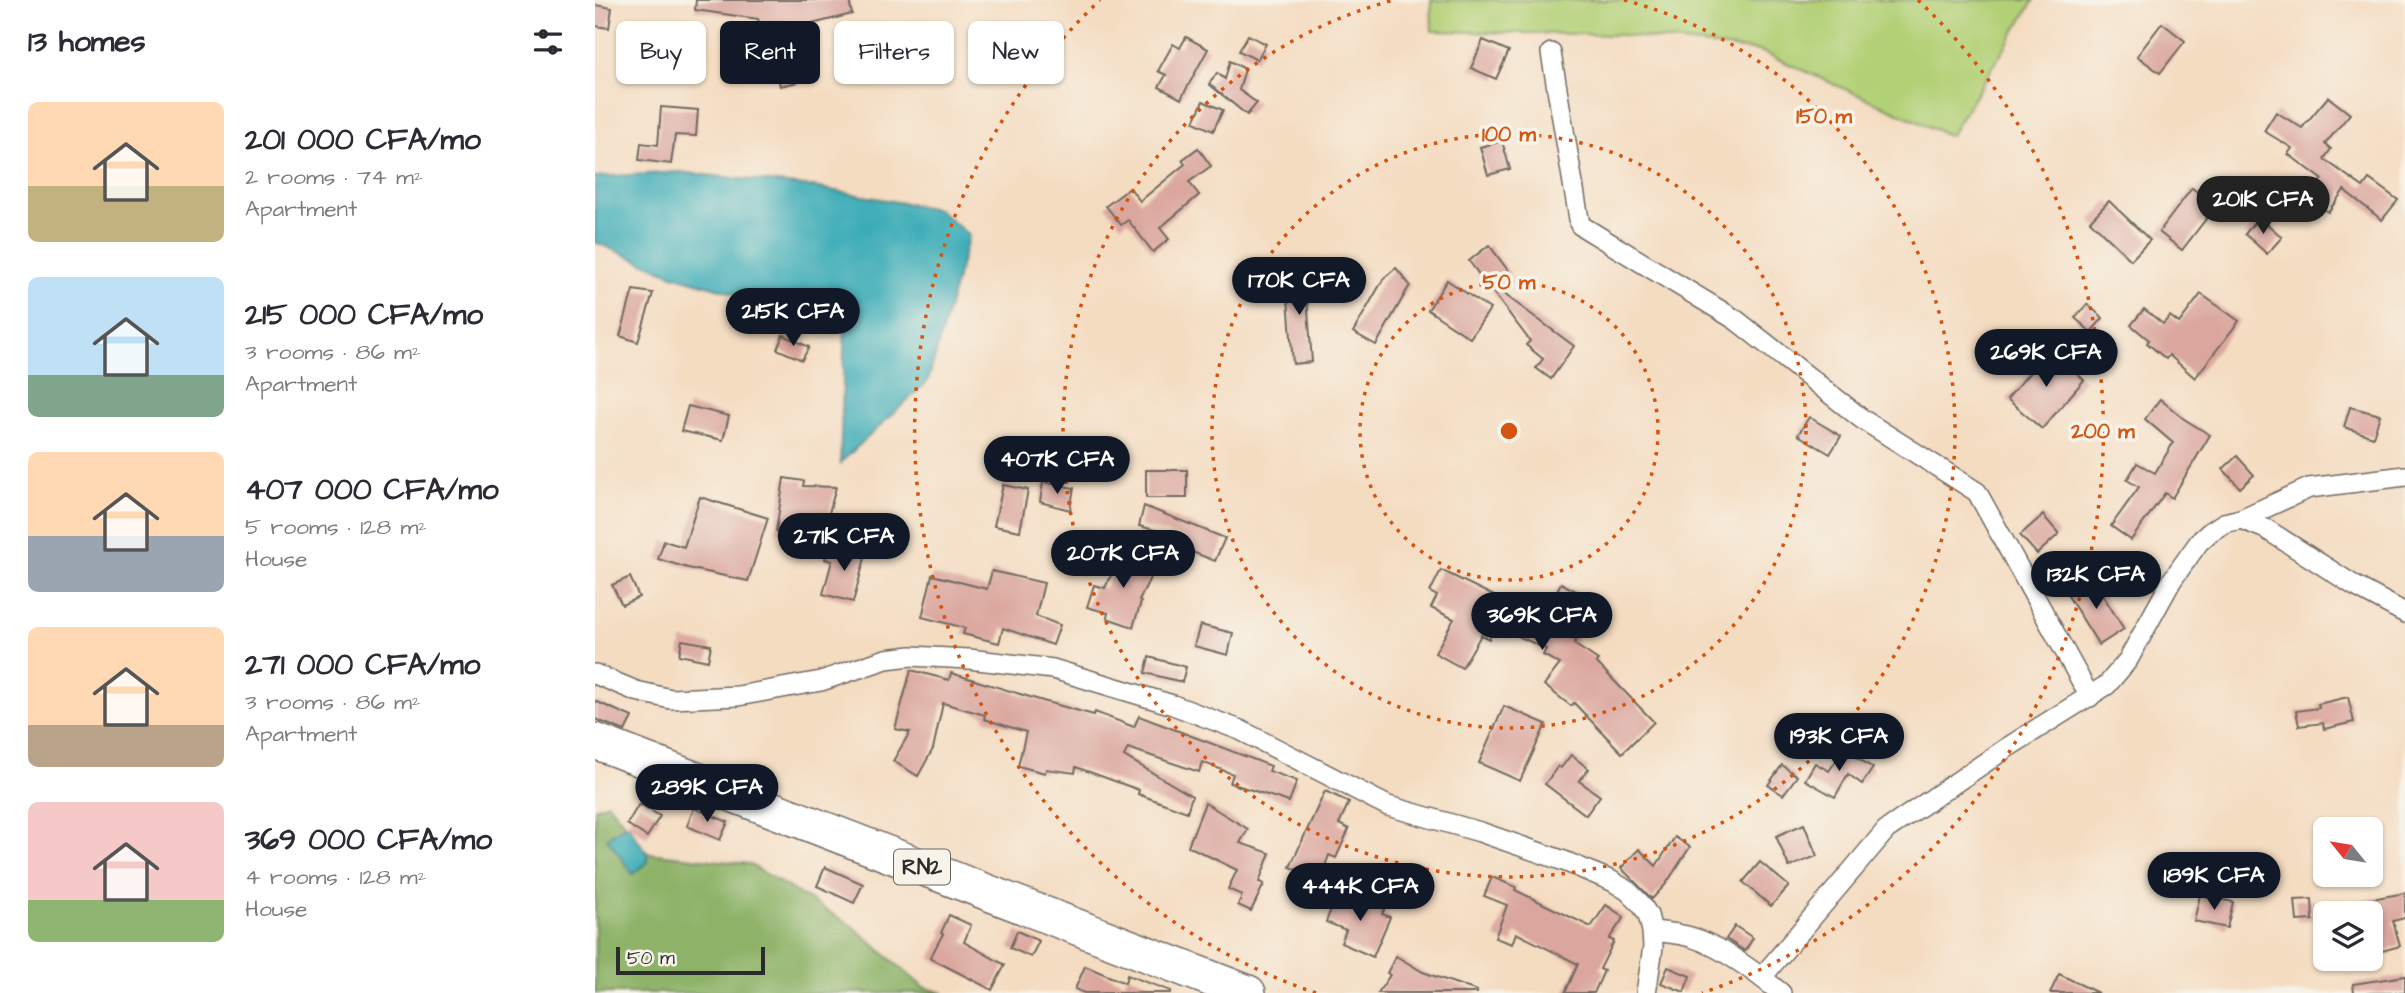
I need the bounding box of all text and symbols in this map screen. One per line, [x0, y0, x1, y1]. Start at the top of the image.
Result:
text: 13 homes [28, 21, 145, 63]
chip: Buy [616, 21, 706, 84]
chip: Rent [720, 21, 820, 84]
chip: Filters [834, 21, 954, 84]
chip: New [968, 21, 1064, 84]
icon: filters [529, 23, 567, 61]
text: 150 m [1796, 102, 1852, 131]
text: 201 000 CFA/mo [245, 119, 481, 161]
text: 100 m [1482, 120, 1537, 149]
icon: home [84, 130, 168, 214]
text: 2 rooms · 74 m² [245, 161, 423, 193]
pin: 201K CFA [2191, 176, 2335, 236]
text: 201K CFA [2213, 183, 2313, 215]
text: Apartment [245, 193, 357, 225]
pin: 170K CFA [1227, 258, 1371, 317]
text: 170K CFA [1248, 264, 1350, 296]
text: 50 m [1483, 268, 1536, 297]
pin: 215K CFA [721, 288, 865, 348]
text: 215 000 CFA/mo [245, 294, 483, 336]
text: 215K CFA [742, 295, 844, 327]
icon: home [84, 305, 168, 389]
pin: 269K CFA [1974, 330, 2118, 389]
text: 3 rooms · 86 m² [245, 336, 421, 368]
text: 269K CFA [1991, 336, 2101, 368]
text: Apartment [245, 368, 357, 400]
text: 200 m [2070, 417, 2135, 446]
centre of rings [1497, 419, 1521, 443]
pin: 407K CFA [985, 436, 1129, 496]
text: 407K CFA [1000, 443, 1114, 475]
text: 407 000 CFA/mo [245, 469, 499, 511]
icon: home [84, 480, 168, 564]
text: 5 rooms · 128 m² [245, 511, 427, 543]
pin: 271K CFA [772, 514, 916, 573]
text: 271K CFA [794, 520, 894, 552]
pin: 207K CFA [1051, 530, 1195, 590]
text: 207K CFA [1067, 537, 1179, 569]
text: House [245, 543, 308, 575]
pin: 132K CFA [2024, 552, 2168, 611]
text: 132K CFA [2047, 558, 2145, 590]
pin: 369K CFA [1470, 592, 1614, 652]
text: 369K CFA [1487, 599, 1597, 631]
text: 271 000 CFA/mo [245, 644, 480, 686]
icon: home [84, 655, 168, 739]
text: 3 rooms · 86 m² [245, 686, 421, 718]
pin: 193K CFA [1767, 714, 1911, 773]
text: Apartment [245, 718, 357, 750]
text: 193K CFA [1790, 720, 1888, 752]
pin: 289K CFA [635, 764, 779, 824]
text: 289K CFA [651, 771, 763, 803]
north arrow [2313, 817, 2383, 887]
map controls [2313, 817, 2383, 971]
text: 369 000 CFA/mo [245, 819, 492, 861]
icon: home [84, 830, 168, 914]
road number: RN2 [894, 850, 950, 884]
pin: 189K CFA [2142, 852, 2286, 912]
text: 189K CFA [2163, 859, 2265, 891]
text: 4 rooms · 128 m² [245, 861, 426, 893]
pin: 444K CFA [1288, 864, 1432, 923]
text: 444K CFA [1301, 870, 1419, 902]
text: House [245, 893, 308, 925]
button: layers [2313, 901, 2383, 971]
scale bar [616, 944, 765, 976]
text: 50 m [627, 945, 675, 972]

